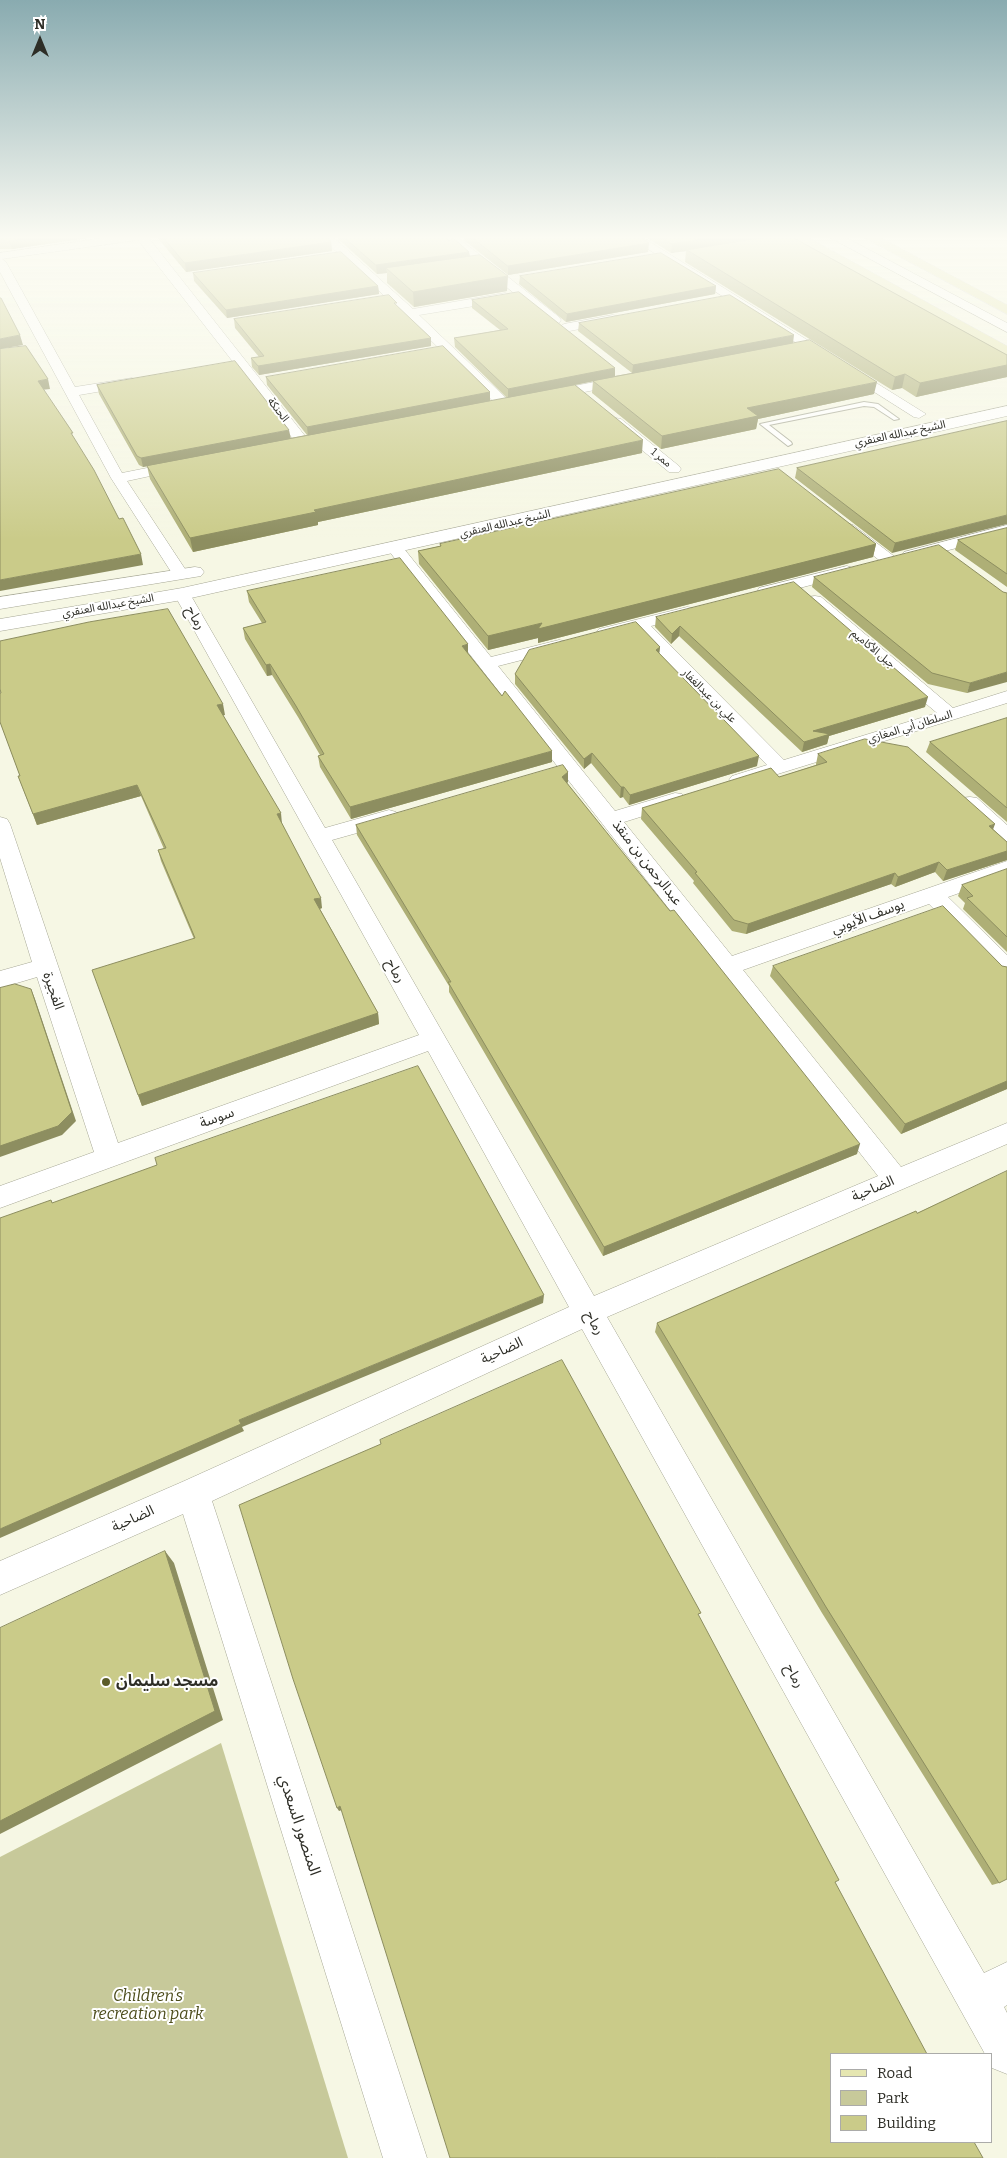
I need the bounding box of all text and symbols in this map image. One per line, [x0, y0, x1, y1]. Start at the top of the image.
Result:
north arrow [15, 15, 65, 65]
text: N [35, 16, 45, 33]
street label: الحنكة [265, 395, 291, 425]
street label: الشيخ عبدالله العنقري [853, 418, 947, 450]
street label: ممر 1 [648, 446, 674, 470]
street label: الشيخ عبدالله العنقري [458, 507, 552, 541]
street label: الشيخ عبدالله العنقري [61, 591, 155, 621]
street label: رماح [181, 603, 209, 633]
street label: جبل الأكاميم [848, 627, 898, 671]
street label: علي بن عبدالغفار [679, 666, 739, 726]
street label: السلطان أبي المغازي [866, 708, 954, 746]
street label: عبدالرحمن بن منقذ [608, 817, 686, 909]
street label: يوسف الأيوبي [829, 896, 907, 938]
street label: رماح [382, 956, 408, 986]
street label: الفجيرة [39, 970, 67, 1012]
street label: سوسة [198, 1104, 236, 1132]
street label: الضاحية [849, 1173, 897, 1205]
street label: رماح [581, 1308, 607, 1338]
street label: الضاحية [478, 1334, 526, 1368]
street label: الضاحية [109, 1502, 157, 1536]
street label: رماح [781, 1661, 807, 1691]
place label: مسجد سليمان [116, 1672, 218, 1692]
marker: مسجد سليمان [100, 1676, 112, 1688]
street label: المنصور السعدي [274, 1772, 324, 1878]
park label: Children’s recreation park [92, 1987, 204, 2025]
legend [830, 2053, 992, 2143]
text: Road [877, 2064, 912, 2082]
text: Park [877, 2089, 909, 2107]
text: Building [877, 2114, 936, 2132]

